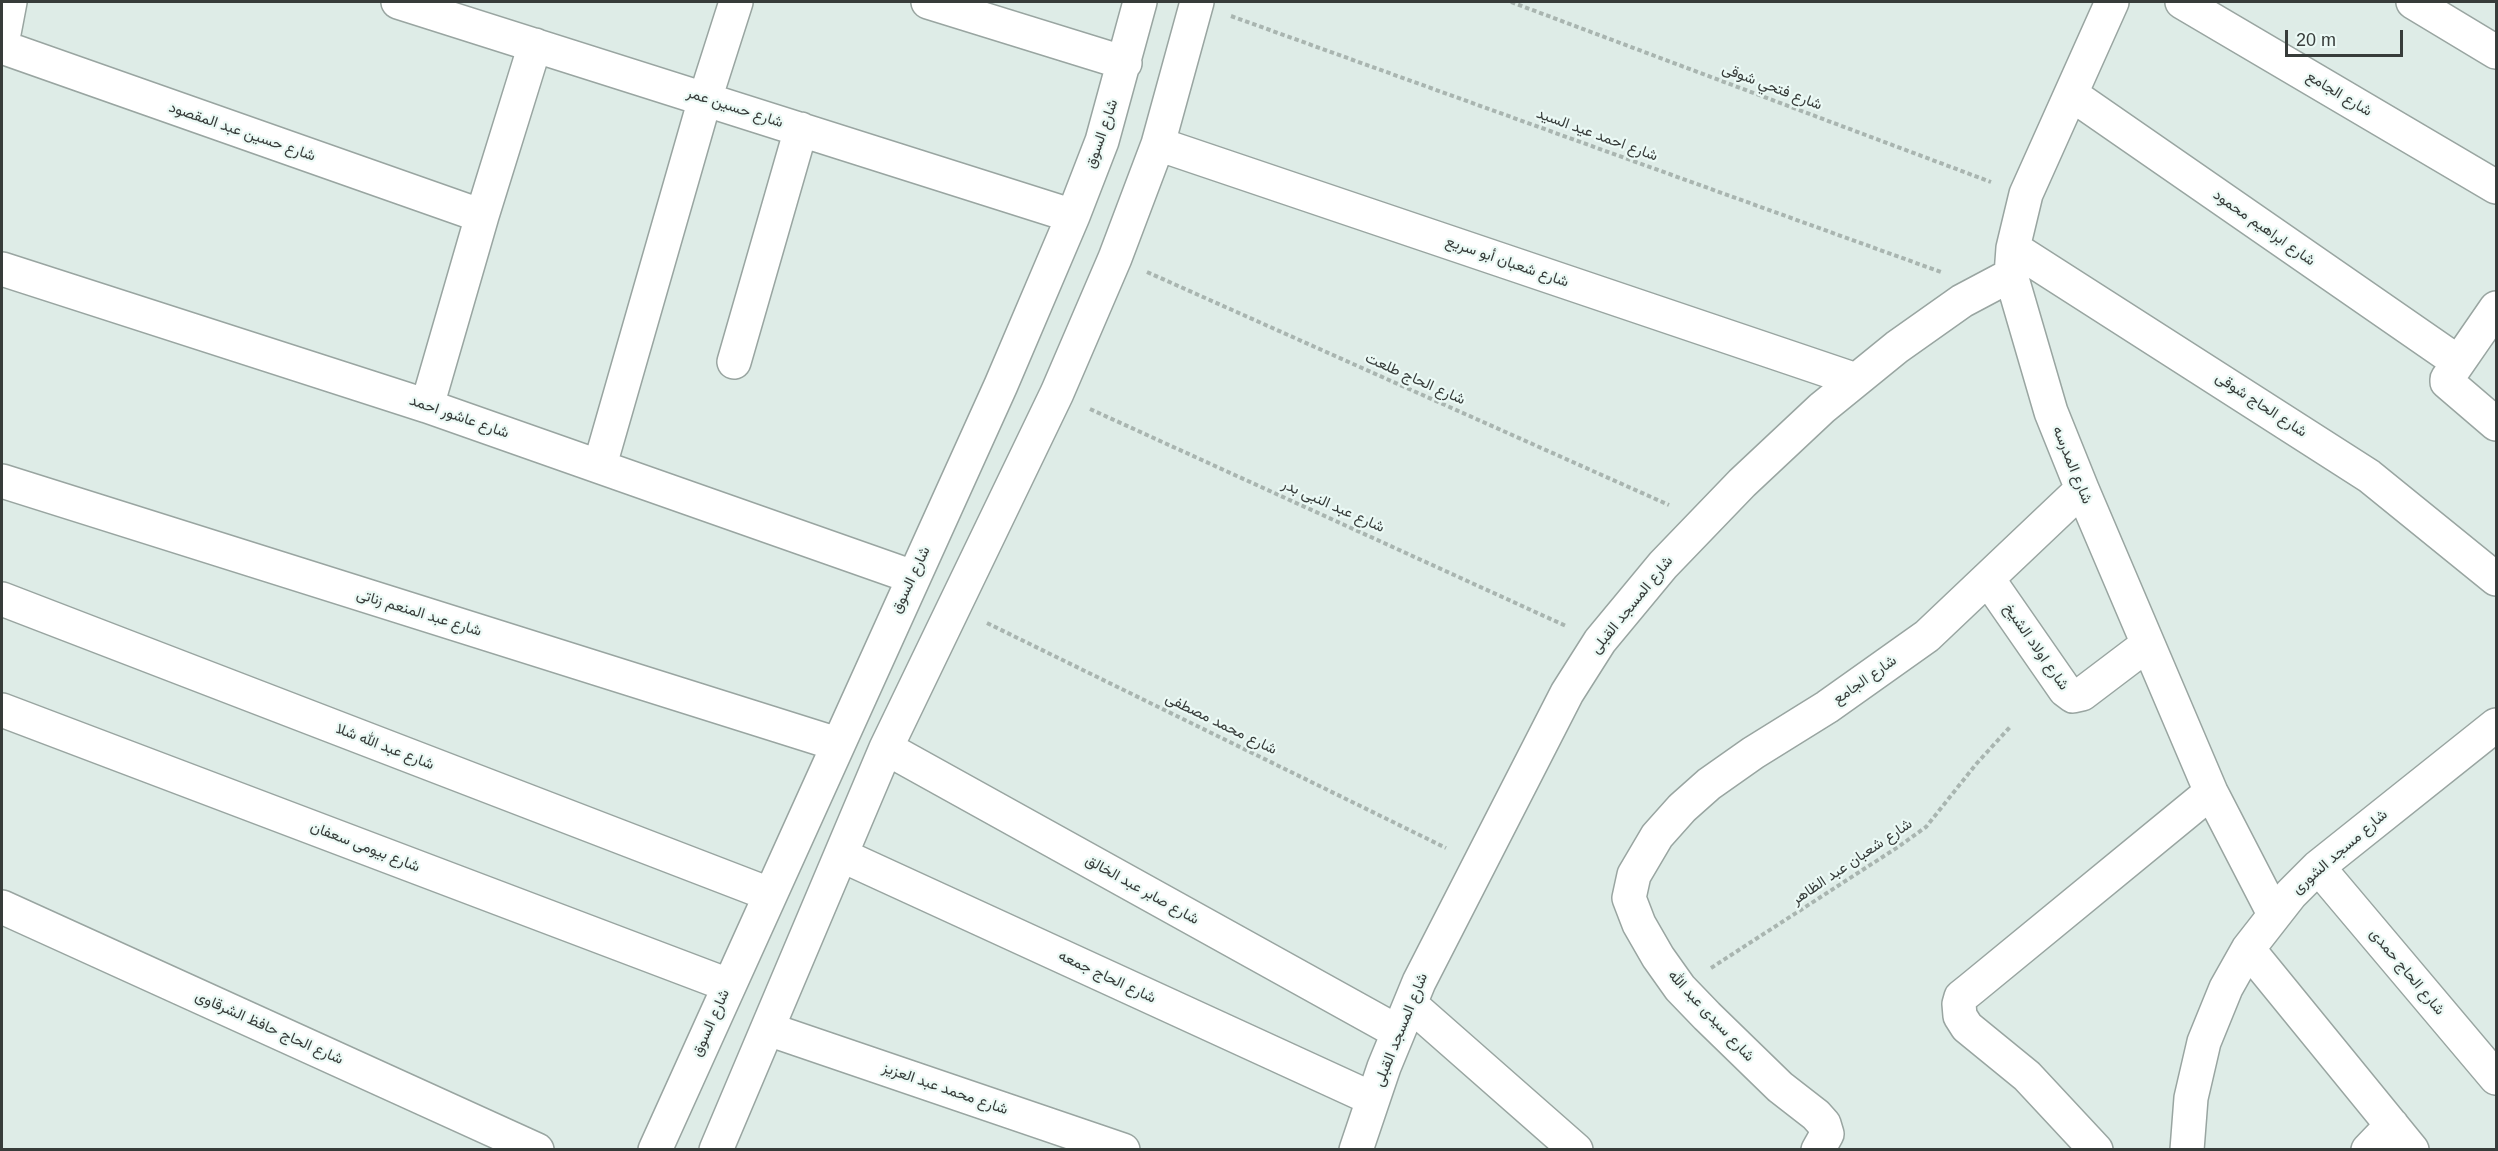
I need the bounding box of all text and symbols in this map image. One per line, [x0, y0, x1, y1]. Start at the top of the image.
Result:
scale bar [2288, 18, 2406, 56]
text: 20 m [2296, 30, 2336, 50]
street label: شارع فتحي شوقى [1719, 60, 1825, 114]
street label: شارع الجامع [2303, 67, 2375, 121]
street label: شارع حسين عمر [685, 84, 785, 132]
street label: شارع السوق [1082, 97, 1122, 171]
street label: شارع حسين عبد المقصود [166, 98, 318, 166]
street label: شارع احمد عيد السيد [1534, 105, 1660, 165]
street label: شارع ابراهيم محمود [2209, 186, 2319, 270]
street label: شارع شعبان أبو سريع [1443, 232, 1571, 292]
street label: شارع الحاج طلعت [1362, 349, 1468, 409]
street label: شارع الحاج شوقى [2212, 369, 2310, 441]
street label: شارع عاشور احمد [407, 392, 511, 442]
street label: شارع المدرسه [2048, 423, 2096, 507]
street label: شارع عبد النبى بدر [1279, 475, 1387, 537]
street label: شارع السوق [888, 544, 934, 616]
street label: شارع المسجد القبلى [1587, 552, 1677, 658]
street label: شارع عبد المنعم زناتى [354, 585, 484, 641]
street label: شارع اولاد الشيخ [2000, 600, 2072, 694]
street label: شارع الجامع [1830, 652, 1900, 708]
street label: شارع محمد مصطفى [1162, 689, 1280, 759]
street label: شارع عبد الله شلا [334, 720, 436, 774]
street label: شارع مسجد الشورى [2289, 806, 2391, 898]
street label: شارع شعبان عبد الظاهر [1788, 815, 1916, 909]
street label: شارع بيومى سعفان [308, 818, 422, 876]
street label: شارع صابر عبد الخالق [1082, 851, 1202, 929]
street label: شارع الحاج حمدى [2365, 925, 2449, 1019]
street label: شارع الحاج جمعه [1055, 947, 1159, 1007]
street label: شارع سيدى عبد الله [1664, 967, 1758, 1065]
street label: شارع المسجد القبلى [1370, 971, 1432, 1089]
street label: شارع الحاج حافظ الشرقاوى [192, 987, 346, 1069]
street label: شارع السوق [688, 987, 734, 1059]
street label: شارع محمد عبد العزيز [880, 1059, 1010, 1119]

